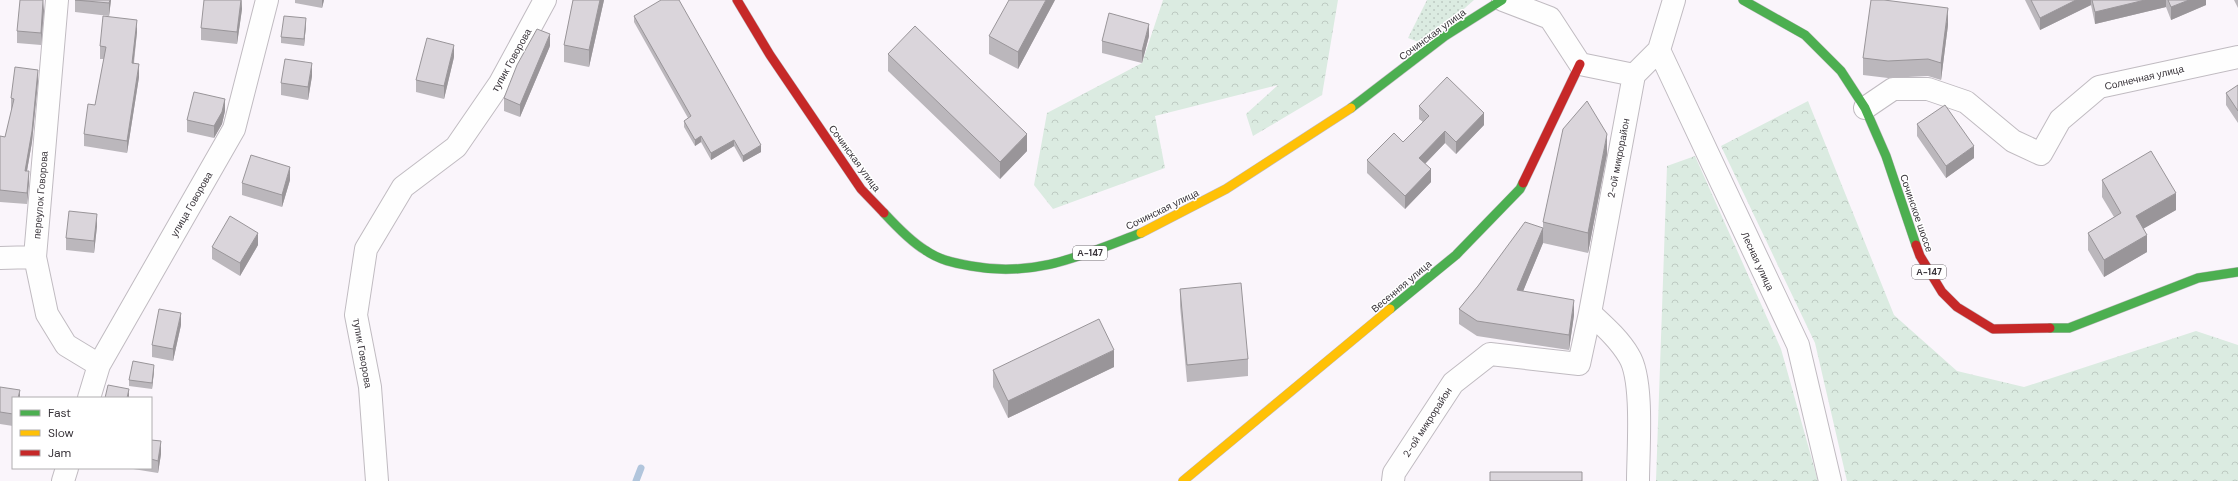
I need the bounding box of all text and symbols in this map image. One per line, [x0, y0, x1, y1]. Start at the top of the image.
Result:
street label: Сочинская улица [1396, 5, 1469, 63]
street label: тупик Говорова [489, 26, 534, 94]
street label: Солнечная улица [2103, 62, 2185, 93]
street label: 2-ой микрорайон [1604, 117, 1633, 199]
street label: Сочинская улица [826, 122, 884, 195]
street label: переулок Говорова [30, 150, 51, 240]
street label: улица Говорова [168, 169, 216, 239]
street label: Сочинское шоссе [1897, 173, 1936, 254]
street label: Сочинская улица [1124, 186, 1201, 233]
street label: Лесная улица [1738, 230, 1777, 293]
road number: А-147 [1073, 246, 1107, 260]
street label: Весенняя улица [1368, 257, 1434, 315]
road number: А-147 [1912, 265, 1946, 279]
street label: тупик Говорова [350, 317, 375, 389]
street label: 2-ой микрорайон [1400, 385, 1455, 460]
legend [12, 397, 152, 469]
text: Fast [48, 405, 71, 421]
text: Slow [48, 425, 74, 441]
text: Jam [48, 445, 71, 461]

